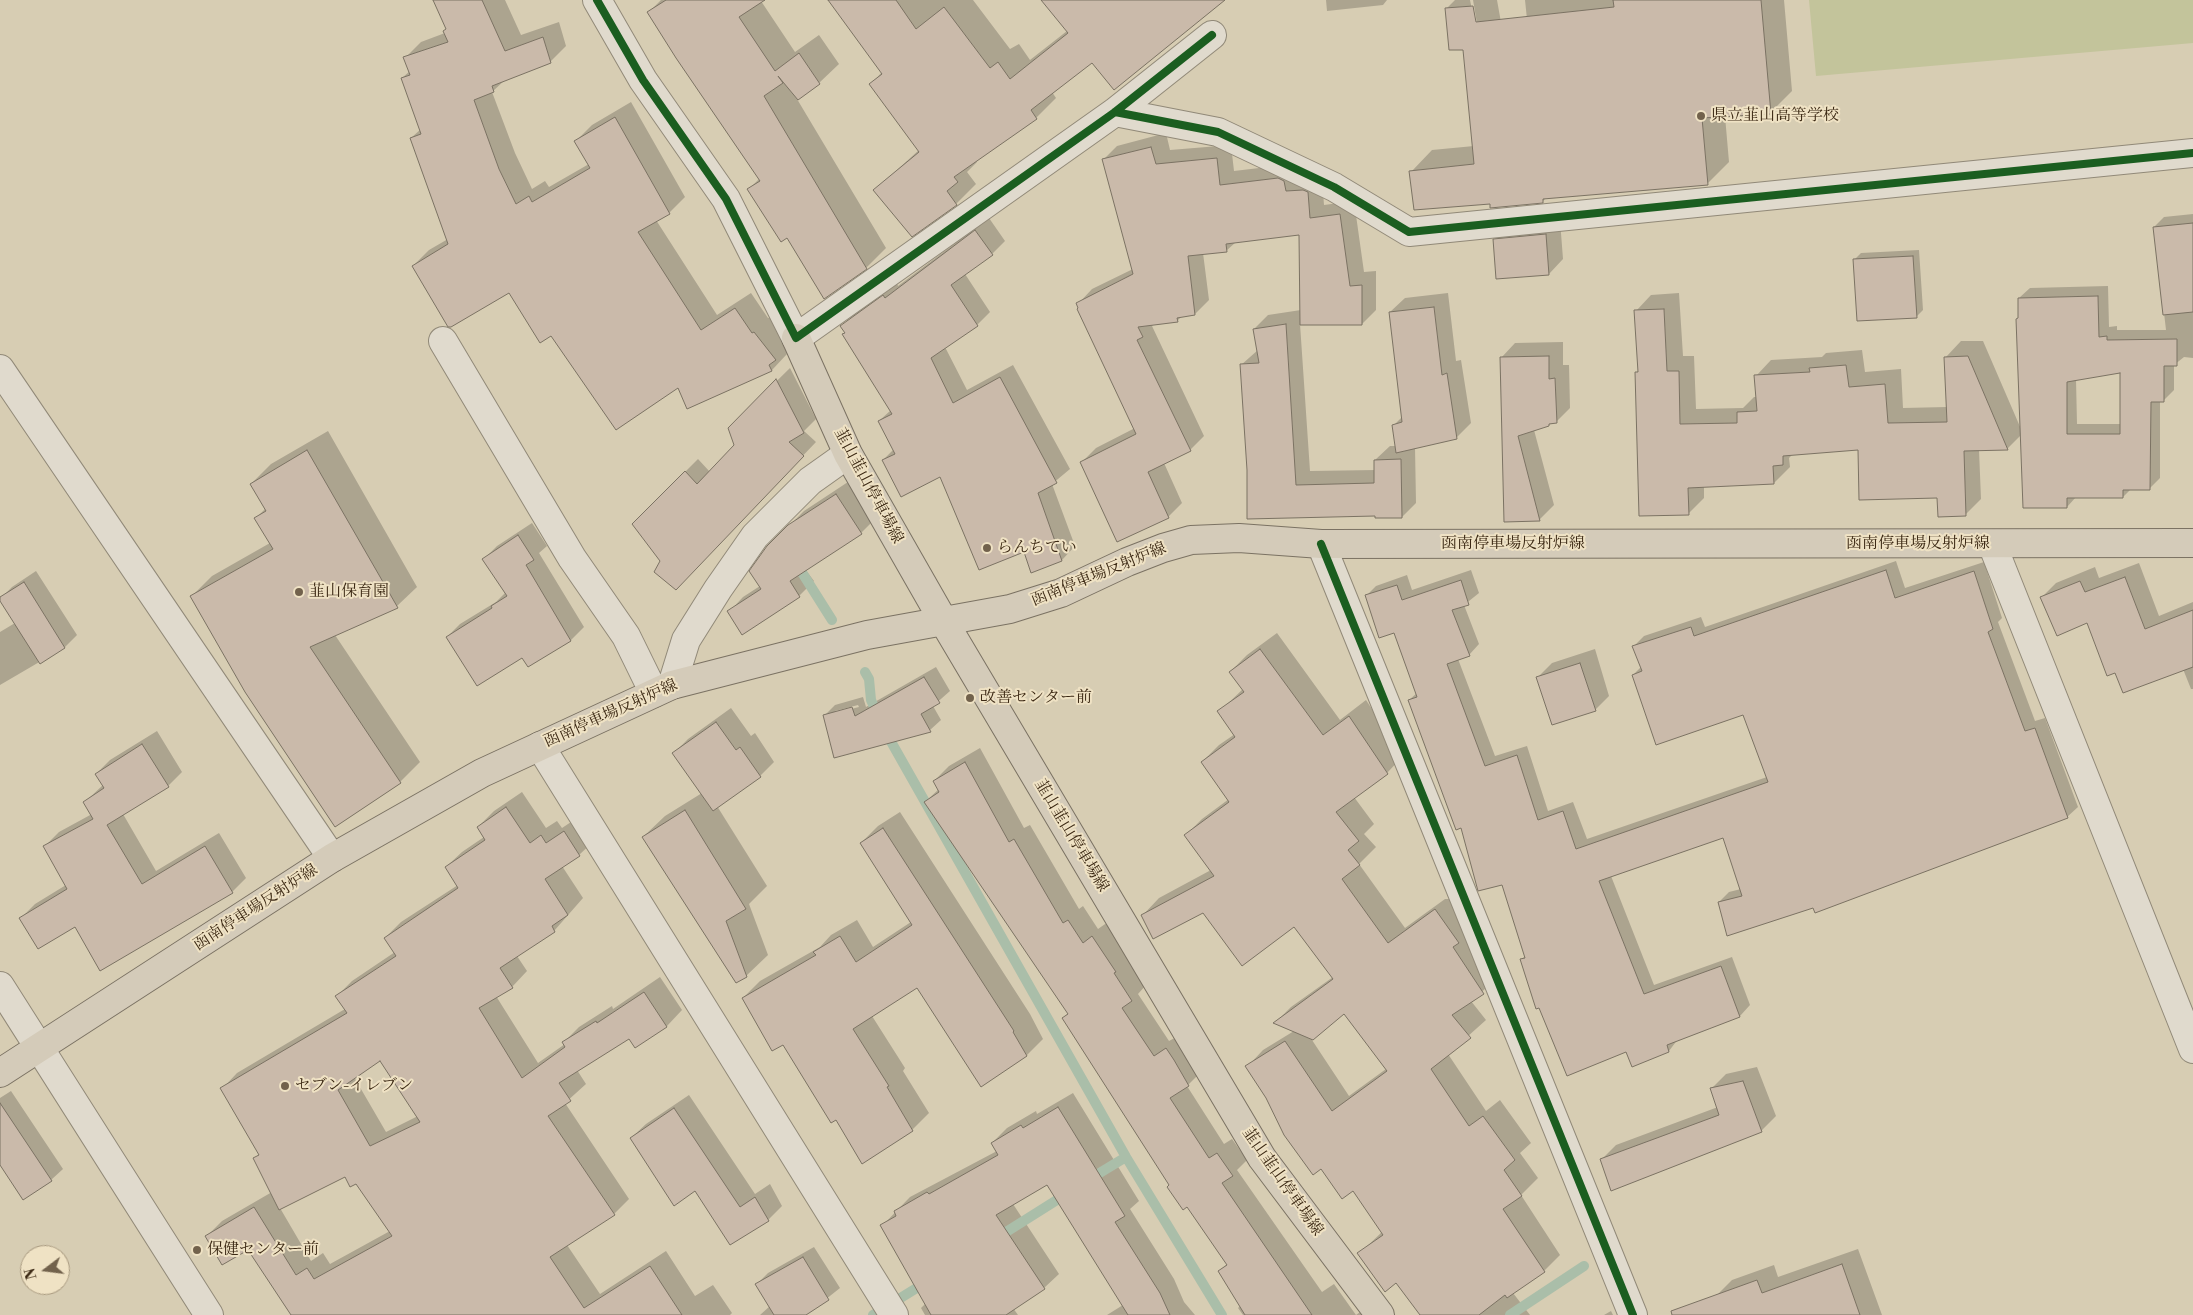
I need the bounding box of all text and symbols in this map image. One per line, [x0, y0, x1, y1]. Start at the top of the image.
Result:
place label: 県立韮山高等学校 [1711, 106, 1839, 126]
marker: 県立韮山高等学校 [1695, 110, 1707, 122]
street label: 韮山韮山停車場線 [829, 425, 907, 547]
street label: 函南停車場反射炉線 [1441, 534, 1585, 554]
street label: 函南停車場反射炉線 [1846, 534, 1990, 554]
place label: らんちてい [997, 538, 1077, 558]
street label: 函南停車場反射炉線 [1029, 539, 1169, 611]
marker: らんちてい [981, 542, 993, 554]
place label: 韮山保育園 [309, 582, 389, 602]
marker: 韮山保育園 [293, 586, 305, 598]
street label: 函南停車場反射炉線 [541, 676, 681, 752]
place label: 改善センター前 [980, 688, 1092, 708]
marker: 改善センター前 [964, 692, 976, 704]
street label: 韮山韮山停車場線 [1030, 776, 1112, 896]
street label: 函南停車場反射炉線 [190, 861, 322, 955]
place label: セブン-イレブン [295, 1076, 413, 1096]
marker: セブン-イレブン [279, 1080, 291, 1092]
street label: 韮山韮山停車場線 [1237, 1124, 1327, 1240]
place label: 保健センター前 [207, 1240, 319, 1260]
marker: 保健センター前 [191, 1244, 203, 1256]
north arrow [20, 1245, 70, 1295]
text: N [21, 1266, 42, 1281]

